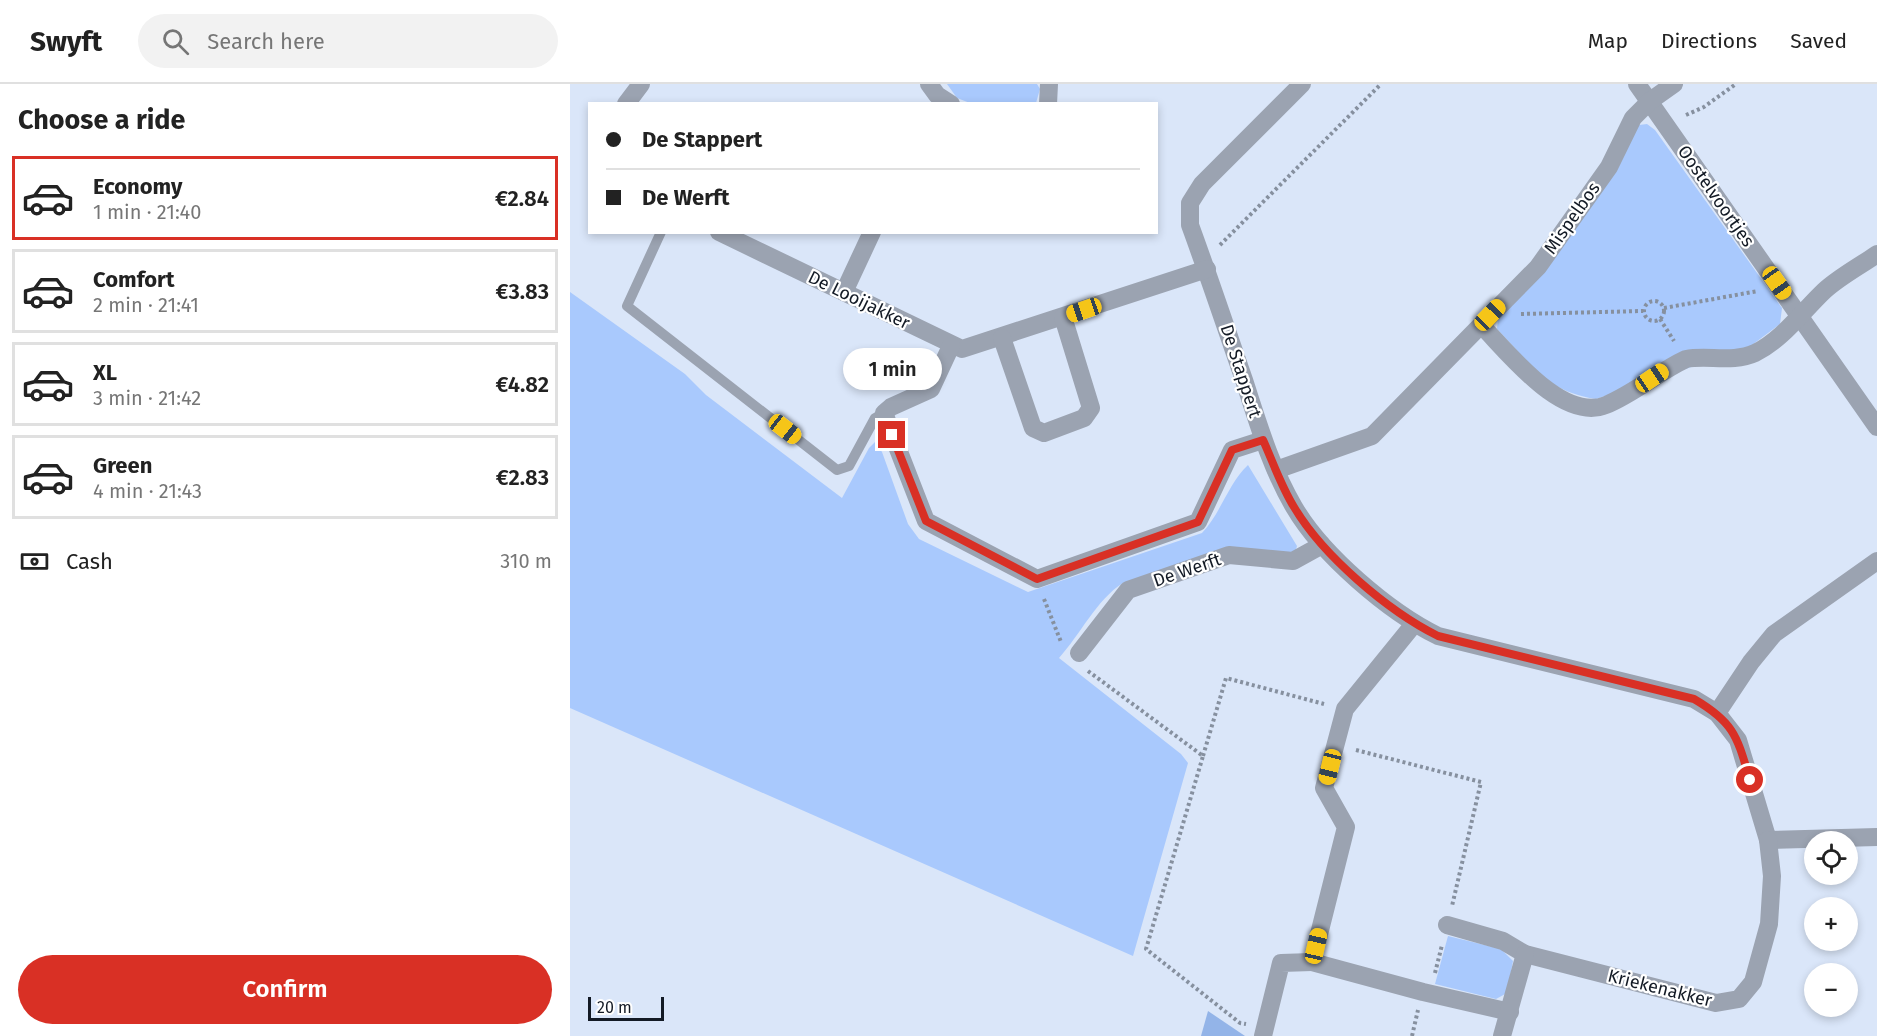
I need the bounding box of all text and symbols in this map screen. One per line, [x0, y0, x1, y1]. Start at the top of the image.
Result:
search box [138, 14, 558, 68]
text: Swyft [30, 25, 102, 58]
icon: search [159, 25, 192, 58]
text: Search here [207, 28, 325, 55]
text: Map [1588, 28, 1628, 54]
text: Directions [1661, 28, 1757, 54]
text: Saved [1790, 28, 1847, 54]
text: Choose a ride [18, 104, 185, 136]
text: De Stappert [642, 126, 762, 153]
street label: Oostelvoortjes [1673, 141, 1759, 251]
icon: car [21, 171, 75, 225]
text: Economy [93, 173, 182, 200]
street label: Mispelbos [1539, 178, 1605, 258]
text: De Werft [642, 184, 729, 211]
text: €2.84 [495, 185, 549, 212]
text: 1 min · 21:40 [93, 200, 201, 224]
car [1759, 263, 1795, 303]
icon: car [21, 264, 75, 318]
text: Comfort [93, 266, 174, 293]
street label: De Looijakker [804, 266, 914, 334]
text: €3.83 [496, 278, 549, 305]
text: 2 min · 21:41 [93, 293, 199, 317]
car [1064, 296, 1104, 324]
car [1471, 296, 1509, 334]
street label: De Stappert [1216, 322, 1267, 421]
callout: 1 min [842, 348, 942, 390]
icon: car [21, 357, 75, 411]
text: 1 min [868, 357, 917, 381]
text: XL [93, 359, 117, 386]
car [1632, 360, 1672, 396]
text: €4.82 [496, 371, 549, 398]
text: 3 min · 21:42 [93, 386, 201, 410]
car [765, 411, 805, 447]
route end [878, 421, 905, 448]
icon: car [21, 450, 75, 504]
text: Green [93, 452, 152, 479]
text: €2.83 [496, 464, 549, 491]
text: 4 min · 21:43 [93, 479, 202, 503]
icon: cash [18, 545, 51, 578]
text: Cash [66, 548, 113, 575]
street label: De Werft [1150, 548, 1224, 592]
text: 310 m [500, 549, 552, 573]
car [1317, 747, 1343, 787]
route start [1736, 766, 1763, 793]
map controls [1804, 831, 1858, 1017]
button: locate [1804, 831, 1858, 885]
button: + [1804, 897, 1858, 951]
car [1303, 926, 1329, 966]
button: Confirm [18, 955, 552, 1024]
button: − [1804, 963, 1858, 1017]
street label: Kriekenakker [1606, 964, 1714, 1012]
scale bar [588, 994, 664, 1022]
text: 20 m [597, 998, 632, 1017]

